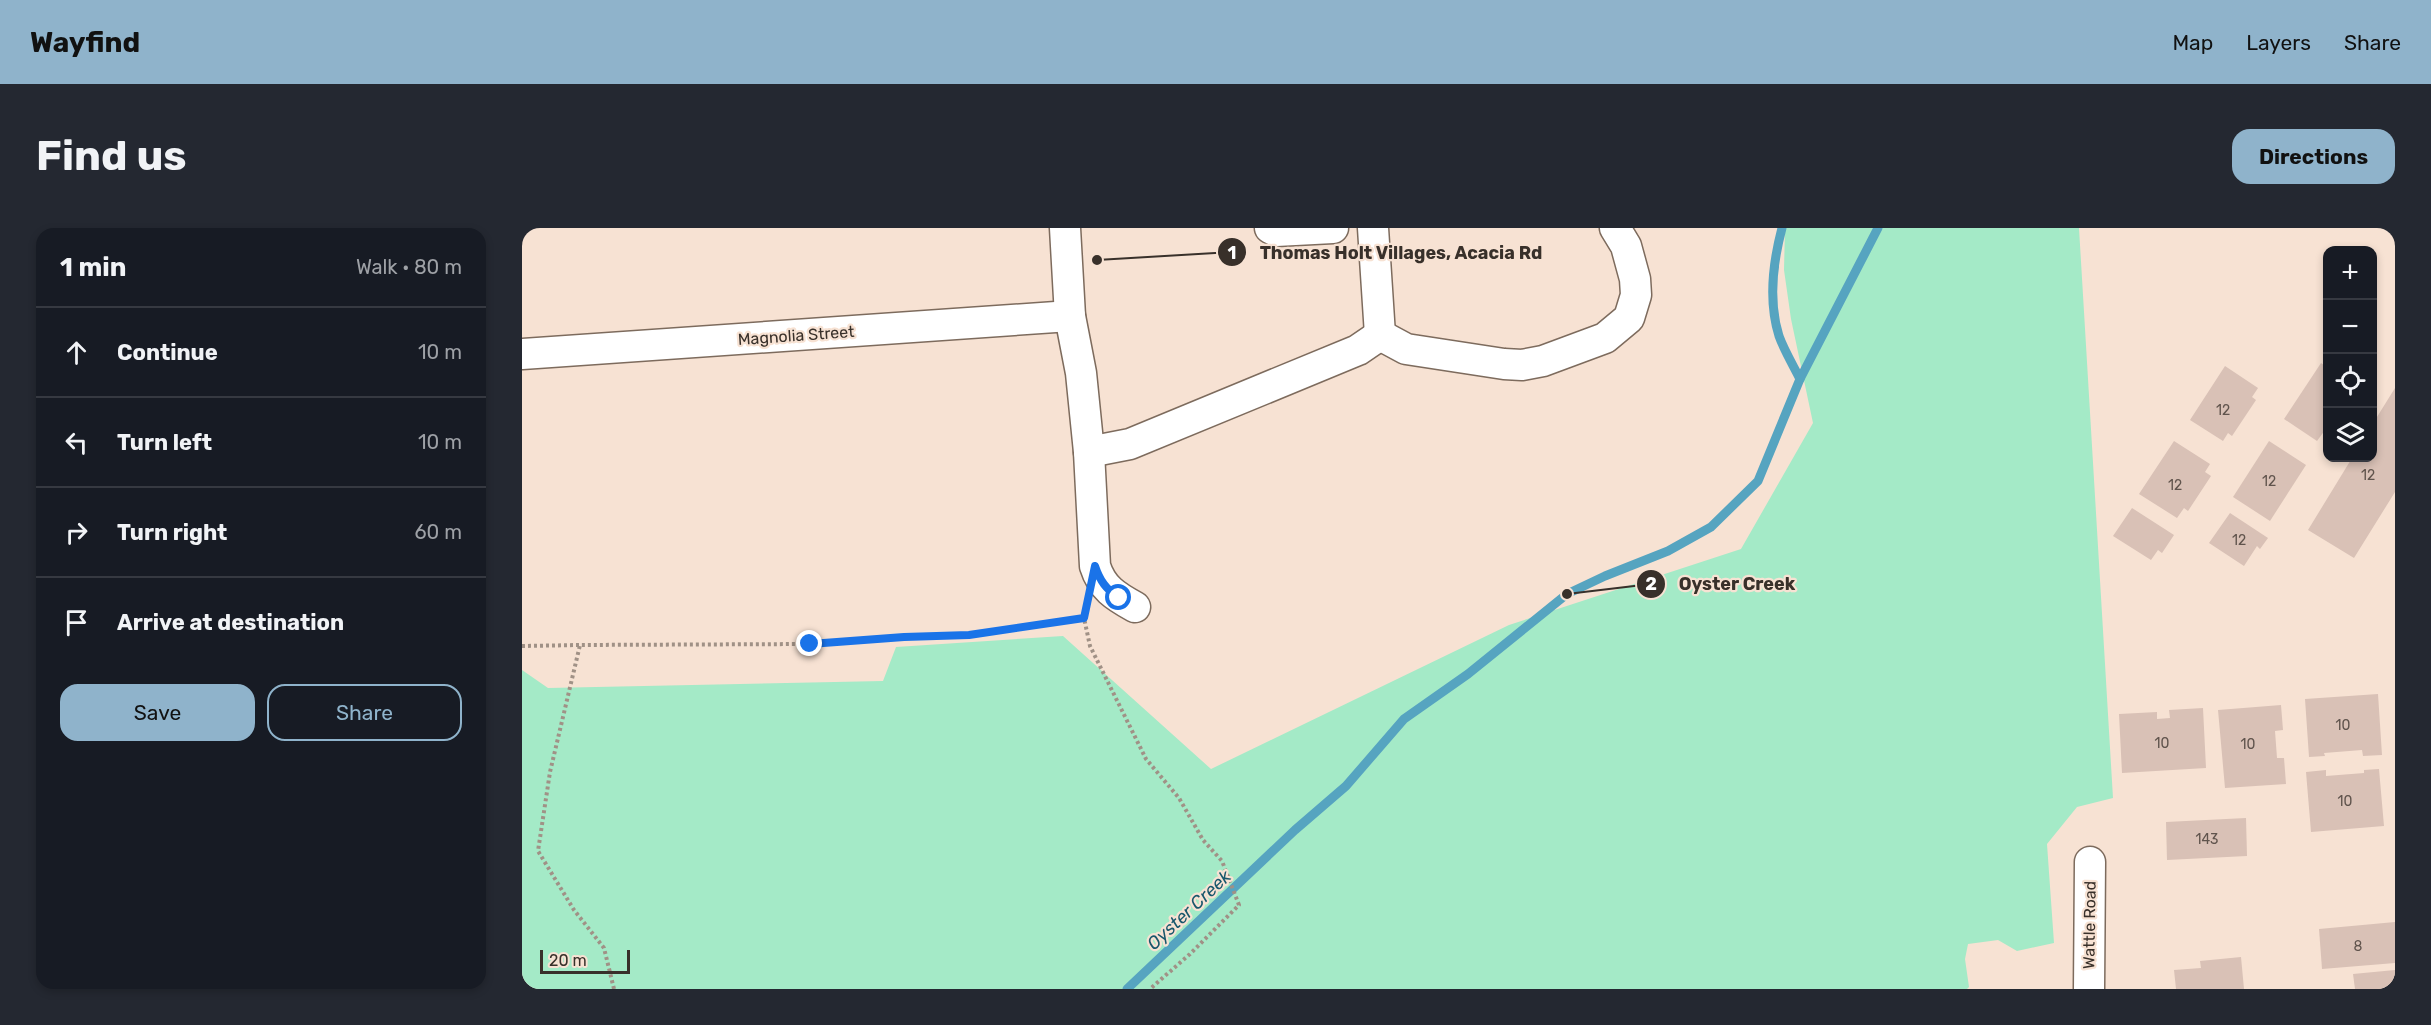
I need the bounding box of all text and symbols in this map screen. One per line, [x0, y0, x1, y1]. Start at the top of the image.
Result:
text: Wayfind [30, 26, 140, 59]
text: Map [2172, 30, 2213, 55]
text: Layers [2246, 30, 2311, 55]
text: Share [2344, 30, 2401, 55]
button: Directions [2232, 129, 2395, 184]
text: Find us [36, 131, 187, 181]
callout: Thomas Holt Villages, Acacia Rd [1217, 234, 1554, 270]
text: 1 [1228, 242, 1236, 264]
text: Thomas Holt Villages, Acacia Rd [1260, 242, 1542, 264]
map controls [2323, 246, 2377, 462]
button: + [2323, 246, 2377, 300]
text: 1 min [60, 252, 126, 283]
text: Walk · 80 m [356, 255, 462, 279]
button: − [2323, 300, 2377, 354]
street label: Magnolia Street [737, 322, 855, 349]
icon: ahead [60, 336, 93, 369]
text: Continue [117, 339, 218, 366]
text: 10 m [418, 340, 462, 364]
button: locate [2323, 354, 2377, 408]
house number: 12 [2216, 402, 2230, 419]
button: layers [2323, 408, 2377, 462]
icon: left [60, 426, 93, 459]
text: Turn left [117, 429, 212, 456]
text: 10 m [418, 430, 462, 454]
house number: 12 [2361, 467, 2375, 484]
house number: 12 [2262, 473, 2276, 490]
house number: 12 [2168, 477, 2182, 494]
icon: right [60, 516, 93, 549]
text: Turn right [117, 519, 227, 546]
text: 60 m [415, 520, 462, 544]
house number: 12 [2232, 532, 2246, 549]
callout: Oyster Creek [1636, 566, 1807, 602]
text: 2 [1645, 573, 1657, 595]
text: Oyster Creek [1679, 573, 1796, 595]
route start [1105, 584, 1131, 610]
icon: arrive [60, 606, 93, 639]
text: Arrive at destination [117, 609, 344, 636]
route end [796, 630, 822, 656]
button: Save [60, 684, 255, 741]
button: Share [267, 684, 462, 741]
house number: 10 [2336, 717, 2351, 734]
house number: 10 [2155, 735, 2170, 752]
house number: 10 [2241, 736, 2256, 753]
house number: 10 [2338, 793, 2353, 810]
house number: 143 [2195, 831, 2219, 848]
water label: Oyster Creek [1142, 865, 1236, 955]
street label: Wattle Road [2079, 881, 2100, 969]
house number: 8 [2354, 938, 2363, 955]
scale bar [540, 947, 630, 974]
text: 20 m [549, 951, 587, 970]

